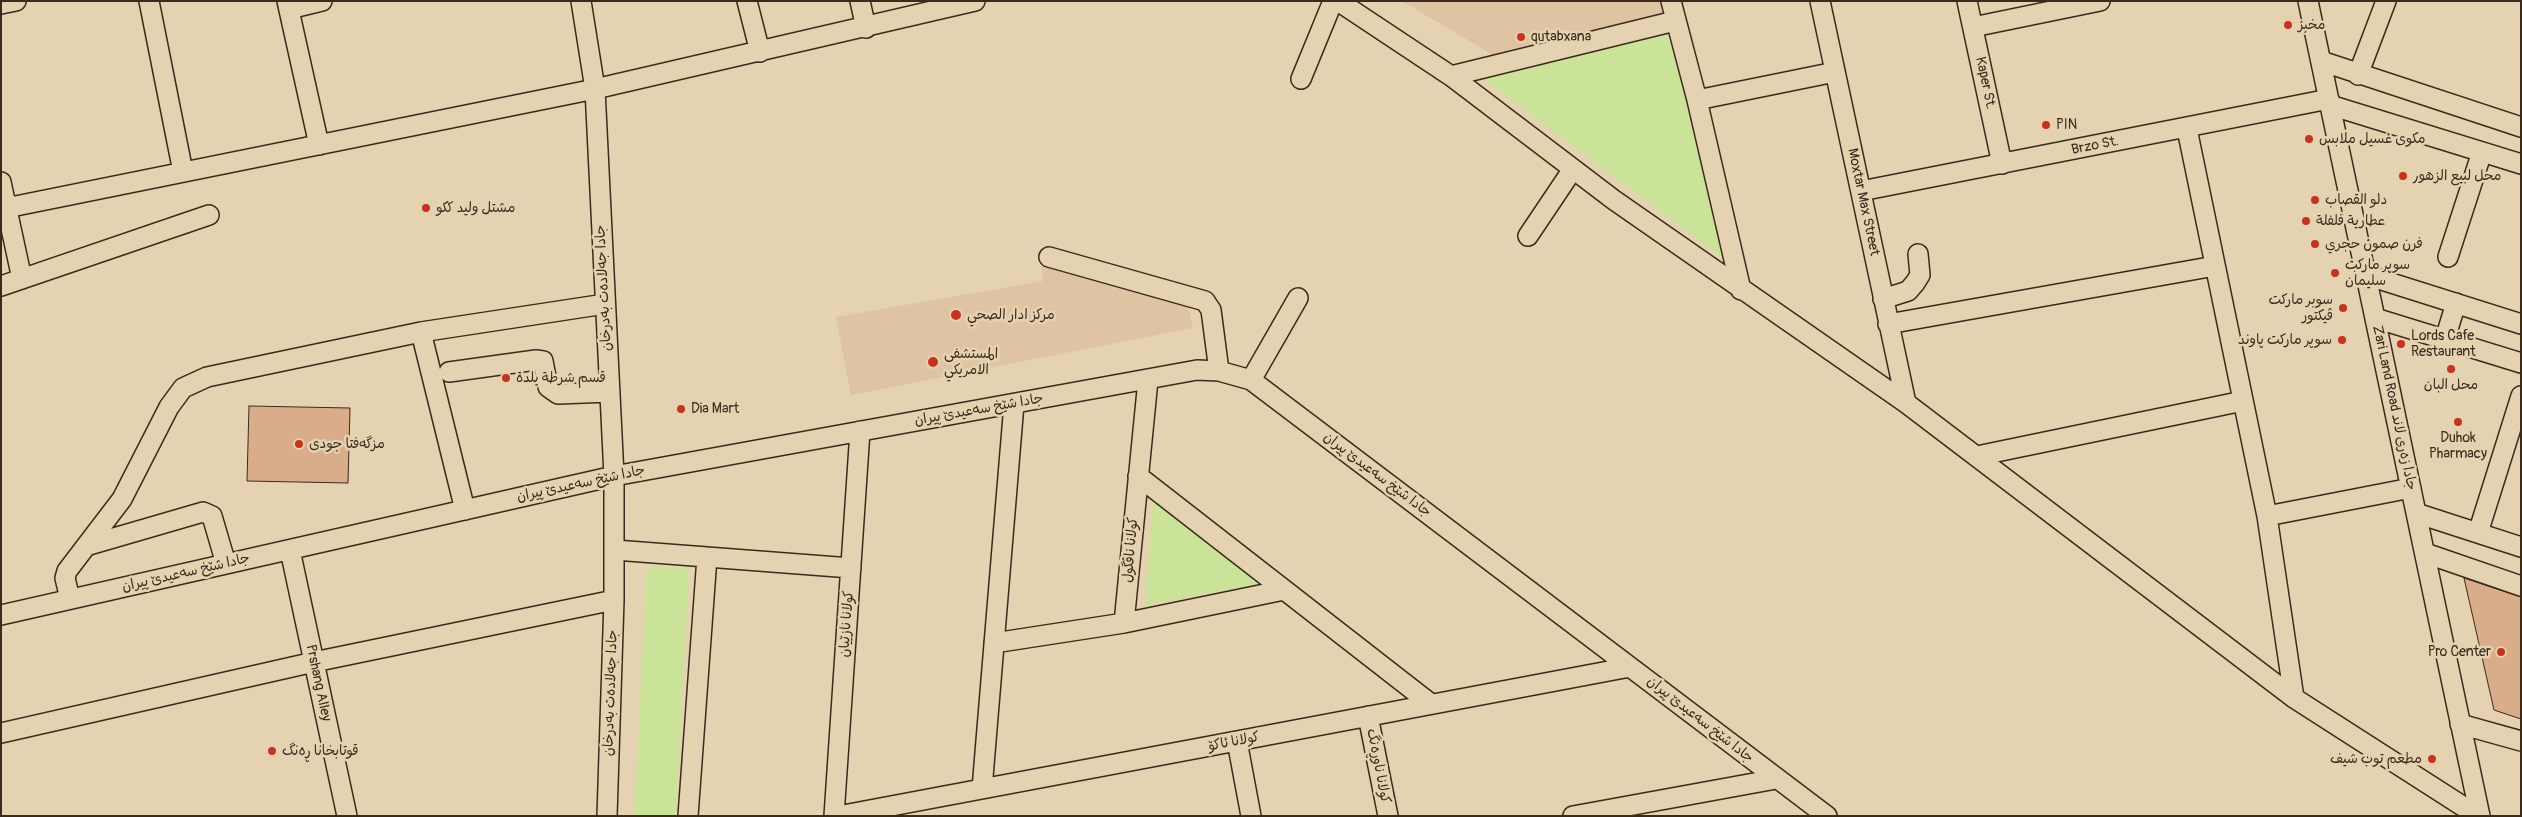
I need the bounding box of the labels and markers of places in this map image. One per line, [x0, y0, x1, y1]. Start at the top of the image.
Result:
place label: مخبز [2298, 17, 2325, 33]
marker: مخبز [2282, 19, 2294, 31]
place label: qutabxana [1531, 29, 1591, 45]
marker: qutabxana [1515, 31, 1527, 43]
place label: PIN [2056, 117, 2077, 133]
marker: PIN [2040, 119, 2052, 131]
place label: مكوى غسيل ملابس [2319, 131, 2426, 147]
marker: مكوى غسيل ملابس [2303, 133, 2315, 145]
place label: محل لبيع الزهور [2413, 168, 2501, 184]
marker: محل لبيع الزهور [2397, 170, 2409, 182]
place label: دلو القصاب [2325, 192, 2387, 208]
marker: دلو القصاب [2309, 194, 2321, 206]
place label: مشتل وليد ككو [436, 200, 515, 216]
marker: مشتل وليد ككو [420, 202, 432, 214]
place label: عطارية فلفلة [2316, 213, 2385, 229]
marker: عطارية فلفلة [2300, 215, 2312, 227]
place label: فرن صمون حجري [2325, 236, 2423, 252]
marker: فرن صمون حجري [2309, 238, 2321, 250]
place label: سوپر ماركت سليمان [2345, 257, 2410, 290]
marker: سوپر ماركت سليمان [2329, 267, 2341, 279]
place label: سوبر ماركت ڤيكتور [2268, 292, 2333, 324]
marker: سوبر ماركت ڤيكتور [2337, 302, 2349, 314]
place label: مركز ادار الصحي [967, 307, 1055, 323]
marker: مركز ادار الصحي [949, 308, 963, 322]
place label: Lords Cafe Restaurant [2411, 328, 2476, 361]
place label: سوپر ماركت پاوند [2238, 332, 2332, 348]
marker: سوپر ماركت پاوند [2336, 334, 2348, 346]
marker: Lords Cafe Restaurant [2395, 338, 2407, 350]
place label: المستشفى الامريكي [944, 346, 998, 378]
marker: المستشفى الامريكي [926, 355, 940, 369]
marker: محل البان [2445, 363, 2457, 375]
place label: قسم شرطة بلدة [516, 370, 606, 386]
marker: قسم شرطة بلدة [500, 372, 512, 384]
place label: محل البان [2424, 377, 2478, 393]
place label: Dia Mart [691, 401, 739, 417]
marker: Dia Mart [675, 403, 687, 415]
marker: Duhok Pharmacy [2452, 416, 2464, 428]
place label: Duhok Pharmacy [2429, 430, 2487, 462]
place label: مزگەفتا جودی [309, 436, 385, 452]
marker: مزگەفتا جودی [293, 438, 305, 450]
place label: Pro Center [2428, 644, 2491, 660]
marker: Pro Center [2495, 646, 2507, 658]
place label: قوتابخانا ڕەنگ [282, 743, 359, 759]
marker: قوتابخانا ڕەنگ [266, 745, 278, 757]
place label: مطعم توب شيف [2330, 751, 2422, 767]
marker: مطعم توب شيف [2426, 753, 2438, 765]

